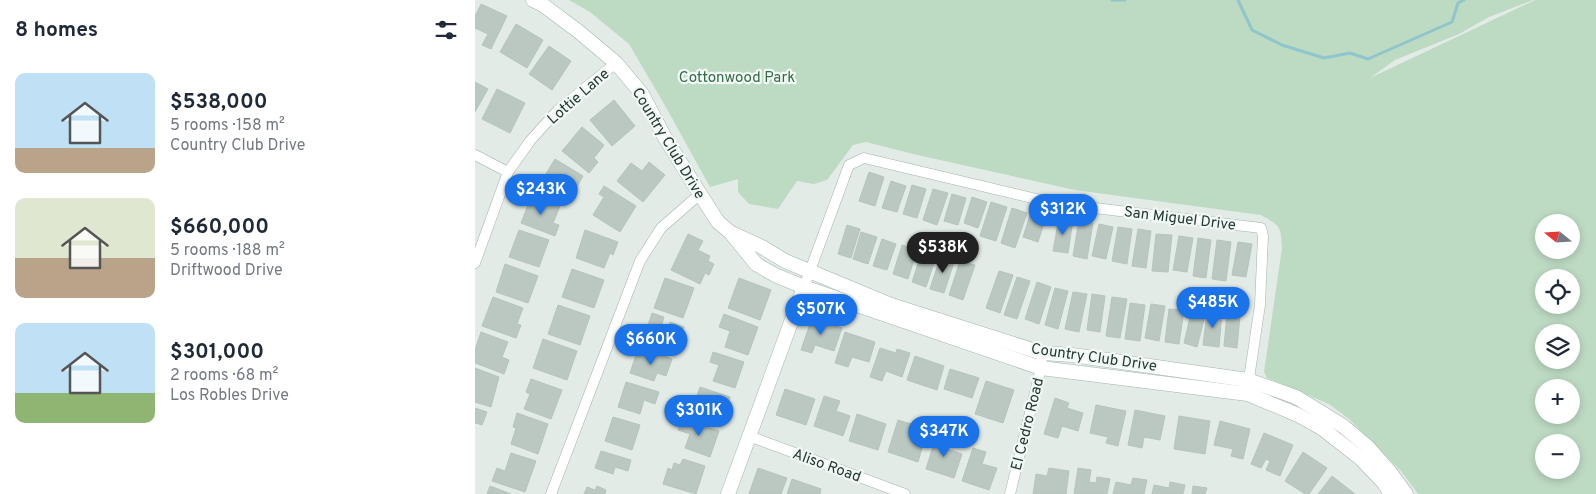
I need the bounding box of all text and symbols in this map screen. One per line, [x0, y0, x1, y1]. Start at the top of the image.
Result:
icon: filters [432, 16, 460, 44]
text: 8 homes [15, 17, 98, 44]
street label: Lottie Lane [544, 65, 614, 129]
park label: Cottonwood Park [679, 69, 795, 88]
street label: Country Club Drive [627, 84, 709, 203]
text: $538,000 [170, 89, 268, 116]
icon: home [55, 93, 115, 153]
text: 5 rooms · 158 m² [170, 116, 285, 136]
text: Country Club Drive [170, 136, 305, 156]
pin: $243K [506, 174, 576, 216]
text: $243K [516, 180, 566, 200]
pin: $312K [1028, 194, 1098, 236]
text: $312K [1040, 200, 1086, 220]
street label: San Miguel Drive [1123, 203, 1237, 236]
text: $660,000 [170, 214, 269, 241]
north arrow [1535, 214, 1580, 259]
map controls [1535, 214, 1580, 479]
icon: home [55, 218, 115, 278]
pin: $538K [908, 232, 978, 274]
text: $538K [918, 238, 968, 258]
text: 5 rooms · 188 m² [170, 241, 285, 261]
text: Driftwood Drive [170, 261, 283, 281]
button: locate [1535, 269, 1580, 314]
pin: $485K [1178, 286, 1248, 329]
text: $485K [1187, 293, 1239, 313]
pin: $507K [786, 294, 856, 336]
text: $507K [796, 300, 846, 320]
pin: $660K [616, 324, 686, 366]
button: layers [1535, 324, 1580, 369]
text: $660K [625, 330, 677, 350]
text: $301,000 [170, 339, 264, 366]
street label: Country Club Drive [1030, 340, 1158, 377]
icon: home [55, 343, 115, 403]
text: 2 rooms · 68 m² [170, 366, 278, 386]
street label: El Cedro Road [1008, 376, 1049, 473]
button: + [1535, 379, 1580, 424]
text: Los Robles Drive [170, 386, 289, 406]
pin: $301K [664, 394, 734, 437]
text: $301K [675, 401, 723, 421]
pin: $347K [909, 416, 979, 458]
text: $347K [919, 422, 969, 442]
button: − [1535, 434, 1580, 479]
street label: Aliso Road [790, 445, 863, 488]

